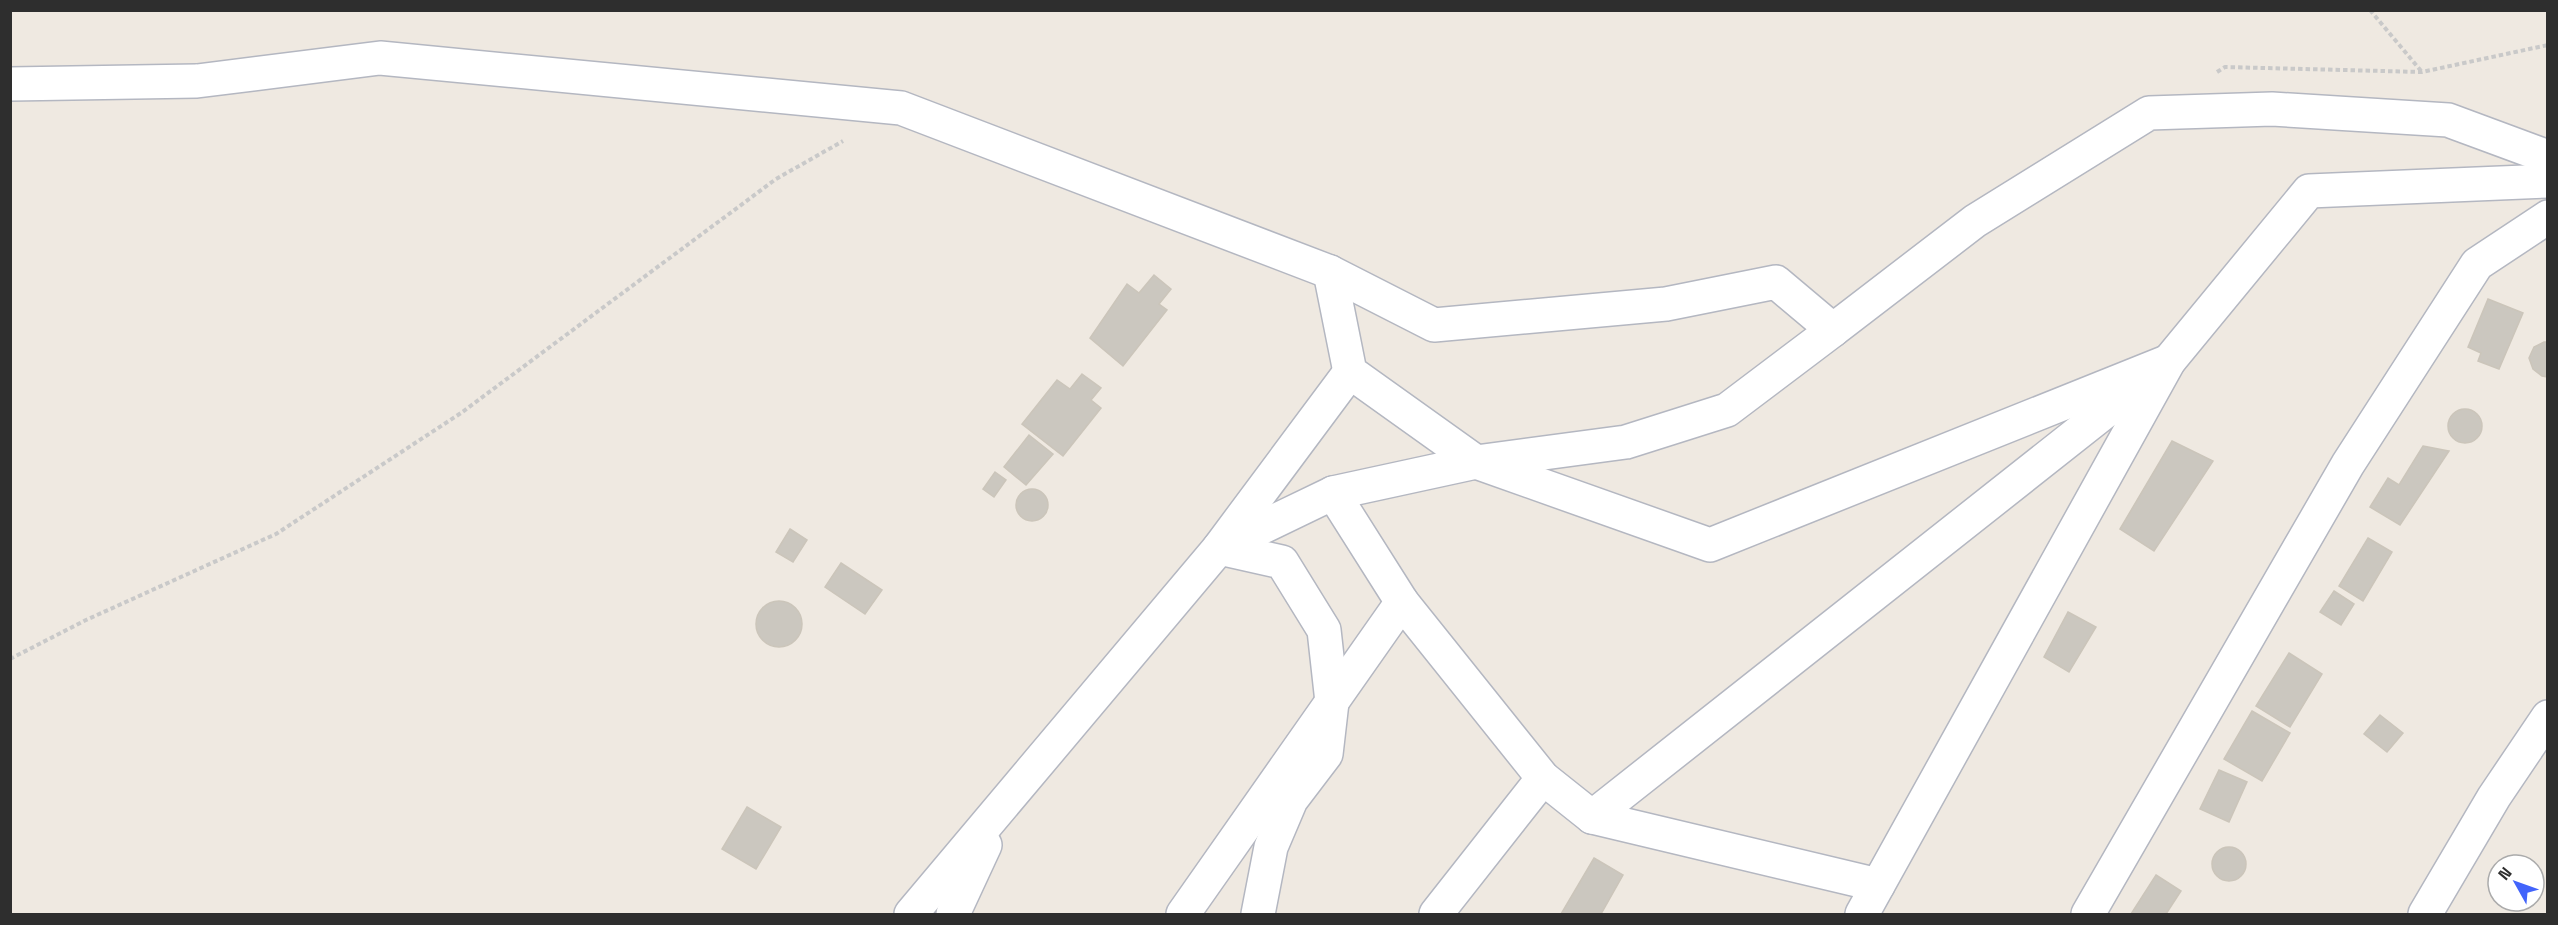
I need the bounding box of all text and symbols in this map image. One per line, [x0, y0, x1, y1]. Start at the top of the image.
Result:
north arrow [2486, 853, 2546, 913]
text: N [2493, 863, 2516, 885]

